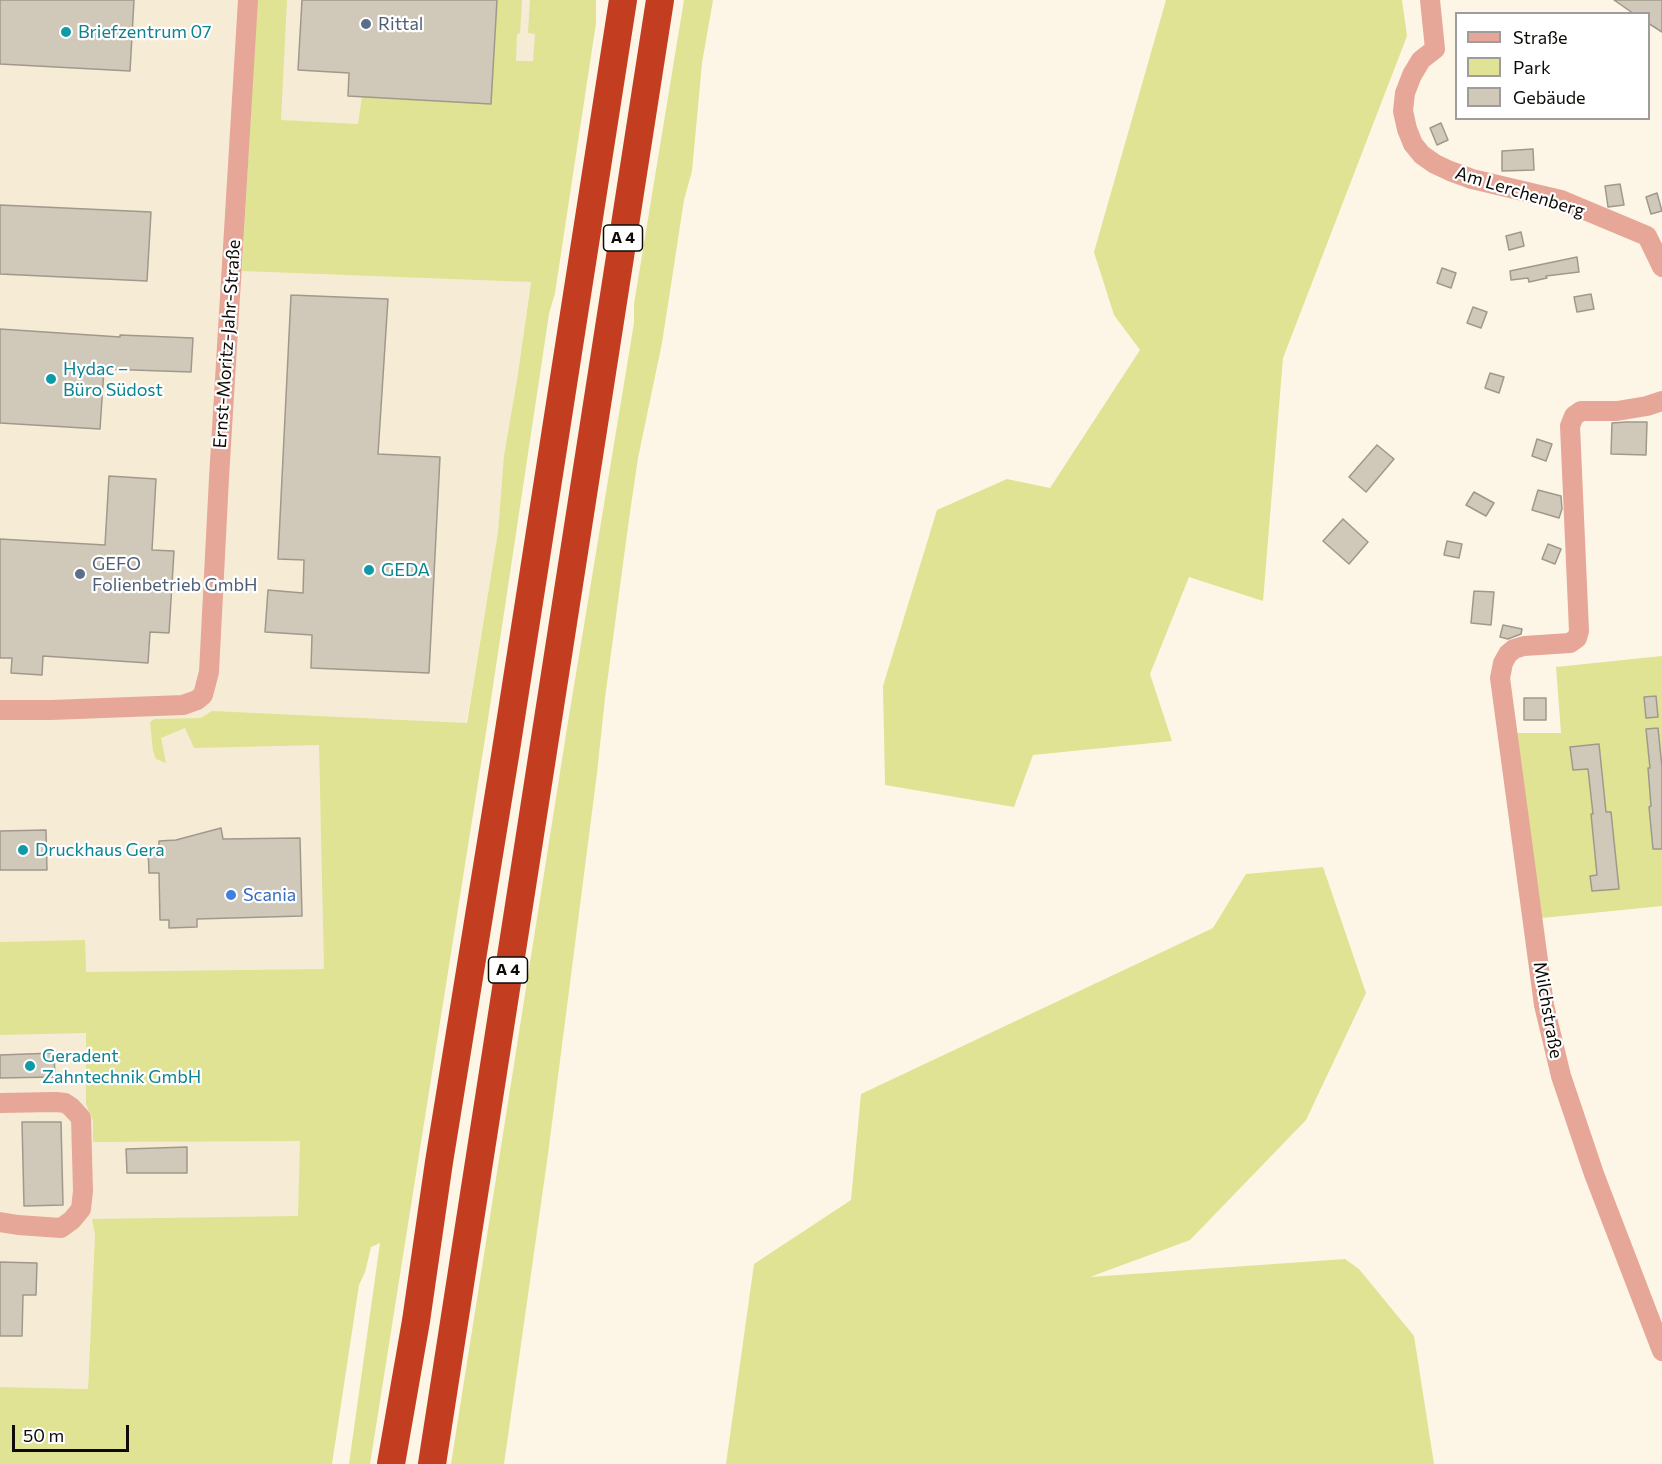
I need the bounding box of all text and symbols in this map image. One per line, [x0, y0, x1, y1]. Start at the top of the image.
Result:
legend [1455, 12, 1650, 120]
place label: Rittal [378, 13, 423, 35]
marker: Rittal [359, 17, 373, 31]
place label: Briefzentrum 07 [78, 21, 212, 43]
marker: Briefzentrum 07 [59, 25, 73, 39]
text: Straße [1513, 26, 1568, 48]
text: Park [1513, 56, 1551, 78]
text: Gebäude [1513, 86, 1586, 108]
street label: Am Lerchenberg [1453, 162, 1587, 222]
road number: A 4 [604, 225, 642, 251]
street label: Ernst-Moritz-Jahr-Straße [209, 239, 245, 449]
place label: Hydac – Büro Südost [63, 358, 163, 400]
marker: Hydac – Büro Südost [44, 372, 58, 386]
place label: GEFO Folienbetrieb GmbH [92, 553, 258, 596]
place label: GEDA [381, 559, 430, 581]
marker: GEDA [362, 563, 376, 577]
marker: GEFO Folienbetrieb GmbH [73, 567, 87, 581]
place label: Druckhaus Gera [35, 839, 165, 861]
marker: Druckhaus Gera [16, 843, 30, 857]
place label: Scania [243, 884, 296, 906]
marker: Scania [224, 888, 238, 902]
road number: A 4 [488, 957, 528, 983]
street label: Milchstraße [1529, 960, 1567, 1060]
place label: Geradent Zahntechnik GmbH [42, 1045, 201, 1088]
marker: Geradent Zahntechnik GmbH [23, 1059, 37, 1073]
scale bar [15, 1413, 132, 1451]
text: 50 m [23, 1424, 64, 1446]

